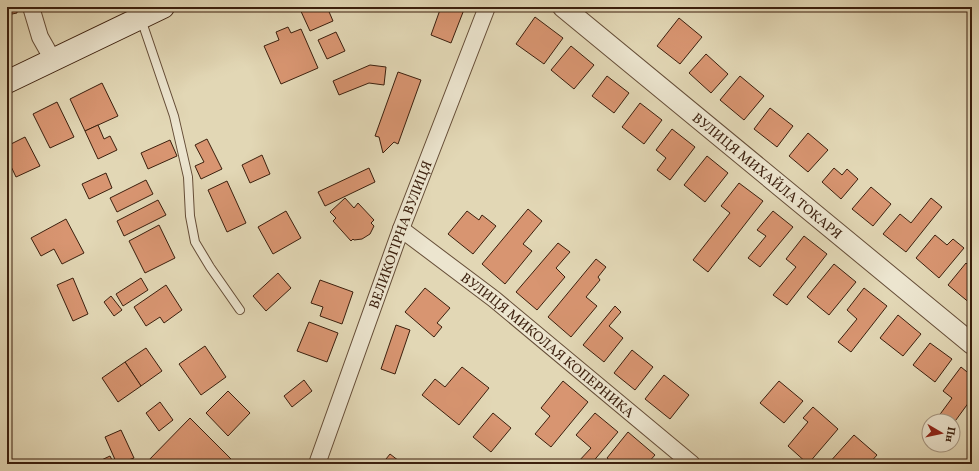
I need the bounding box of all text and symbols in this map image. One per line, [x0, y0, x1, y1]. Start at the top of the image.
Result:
street label: ВУЛИЦЯ МИХАЙЛА ТОКАРЯ [688, 109, 846, 244]
street label: ВЕЛИКОГІРНА ВУЛИЦЯ [365, 158, 438, 312]
street label: ВУЛИЦЯ МИКОЛАЯ КОПЕРНИКА [456, 269, 638, 423]
north arrow [921, 413, 961, 453]
text: Пн [941, 425, 958, 443]

